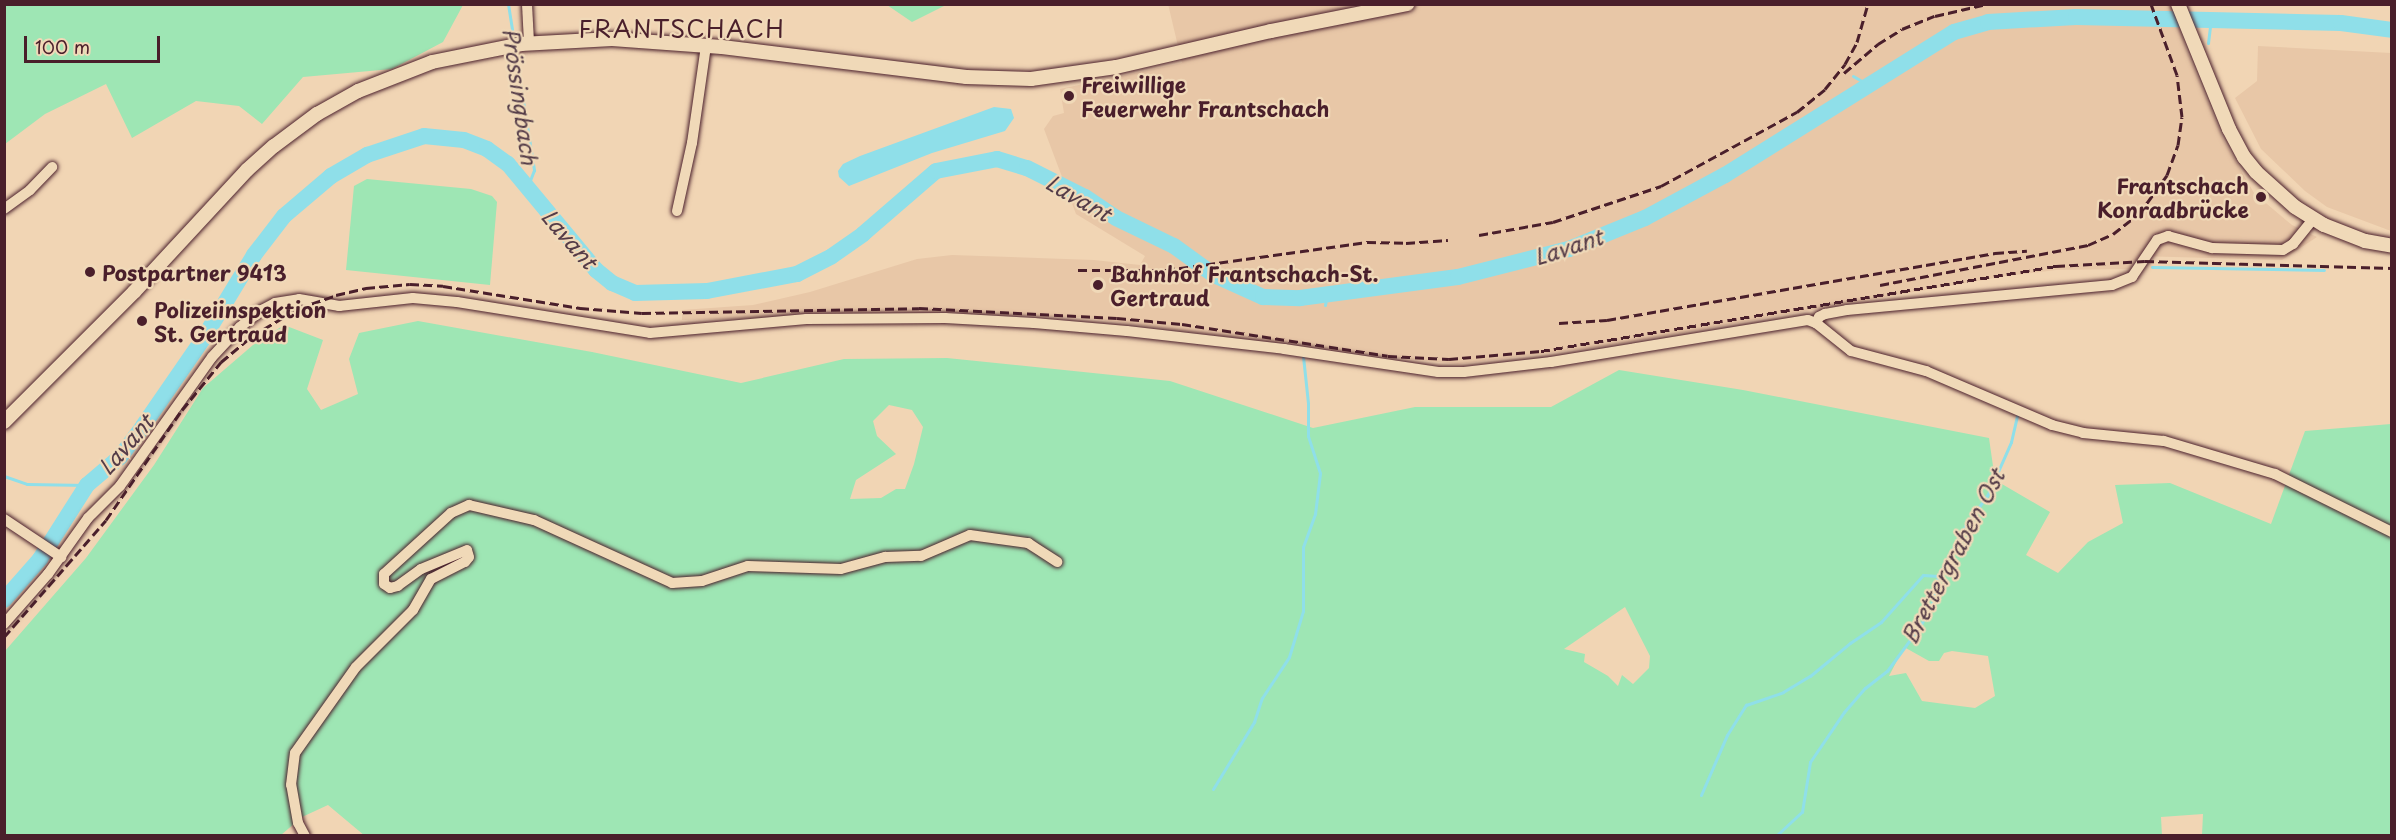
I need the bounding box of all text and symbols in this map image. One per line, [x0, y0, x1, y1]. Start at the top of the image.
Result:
district label: FRANTSCHACH [579, 15, 785, 43]
scale bar [27, 24, 164, 62]
water label: Prössingbach [498, 26, 544, 166]
text: 100 m [35, 33, 90, 60]
place label: Freiwillige Feuerwehr Frantschach [1081, 71, 1331, 121]
marker: Freiwillige Feuerwehr Frantschach [1062, 89, 1076, 103]
water label: Lavant [1042, 168, 1116, 226]
place label: Frantschach Konradbrücke [2097, 172, 2249, 222]
marker: Frantschach Konradbrücke [2254, 190, 2268, 204]
water label: Lavant [537, 203, 603, 273]
water label: Lavant [1530, 223, 1606, 269]
place label: Postpartner 9413 [102, 259, 288, 285]
place label: Bahnhof Frantschach-St. Gertraud [1110, 260, 1379, 310]
marker: Postpartner 9413 [83, 265, 97, 279]
marker: Bahnhof Frantschach-St. Gertraud [1091, 278, 1105, 292]
place label: Polizeiinspektion St. Gertraud [154, 296, 326, 346]
marker: Polizeiinspektion St. Gertraud [135, 314, 149, 328]
water label: Lavant [92, 409, 158, 479]
water label: Brettergraben Ost [1895, 464, 2009, 648]

